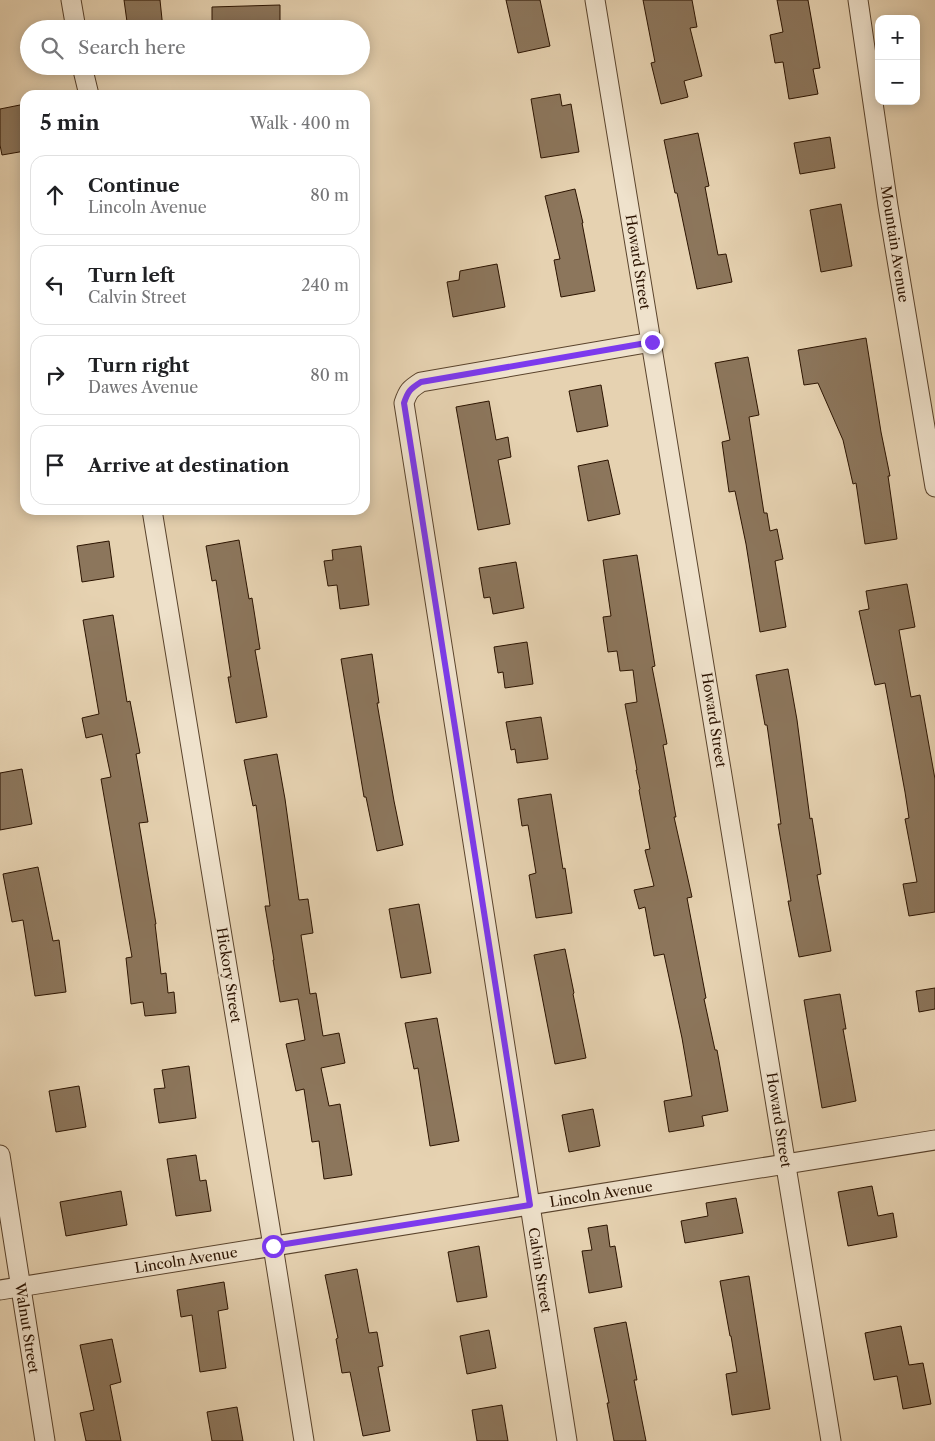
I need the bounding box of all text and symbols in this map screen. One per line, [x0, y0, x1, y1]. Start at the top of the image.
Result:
map controls [875, 15, 920, 105]
button: + [875, 15, 920, 60]
search box [20, 20, 370, 75]
icon: search [38, 34, 66, 62]
text: Search here [78, 36, 186, 59]
button: − [875, 60, 920, 105]
text: 5 min [40, 110, 100, 135]
text: Walk · 400 m [250, 113, 350, 133]
text: Continue [88, 174, 180, 197]
icon: ahead [41, 181, 69, 209]
street label: Mountain Avenue [877, 184, 913, 304]
text: 80 m [310, 185, 349, 205]
text: Lincoln Avenue [88, 197, 207, 217]
street label: Howard Street [622, 213, 654, 311]
text: Turn left [88, 264, 175, 287]
icon: left [41, 271, 69, 299]
text: 240 m [301, 275, 349, 295]
text: Calvin Street [88, 287, 187, 307]
route end [641, 331, 664, 354]
text: Turn right [88, 354, 189, 377]
icon: right [41, 361, 69, 389]
text: 80 m [310, 365, 349, 385]
text: Dawes Avenue [88, 377, 198, 397]
icon: arrive [41, 451, 69, 479]
text: Arrive at destination [88, 454, 289, 477]
street label: Howard Street [698, 671, 730, 769]
street label: Hickory Street [213, 926, 245, 1024]
street label: Howard Street [763, 1071, 795, 1169]
street label: Lincoln Avenue [548, 1177, 654, 1211]
street label: Calvin Street [524, 1226, 556, 1314]
route start [262, 1235, 285, 1258]
street label: Lincoln Avenue [133, 1243, 239, 1277]
street label: Walnut Street [11, 1280, 43, 1375]

